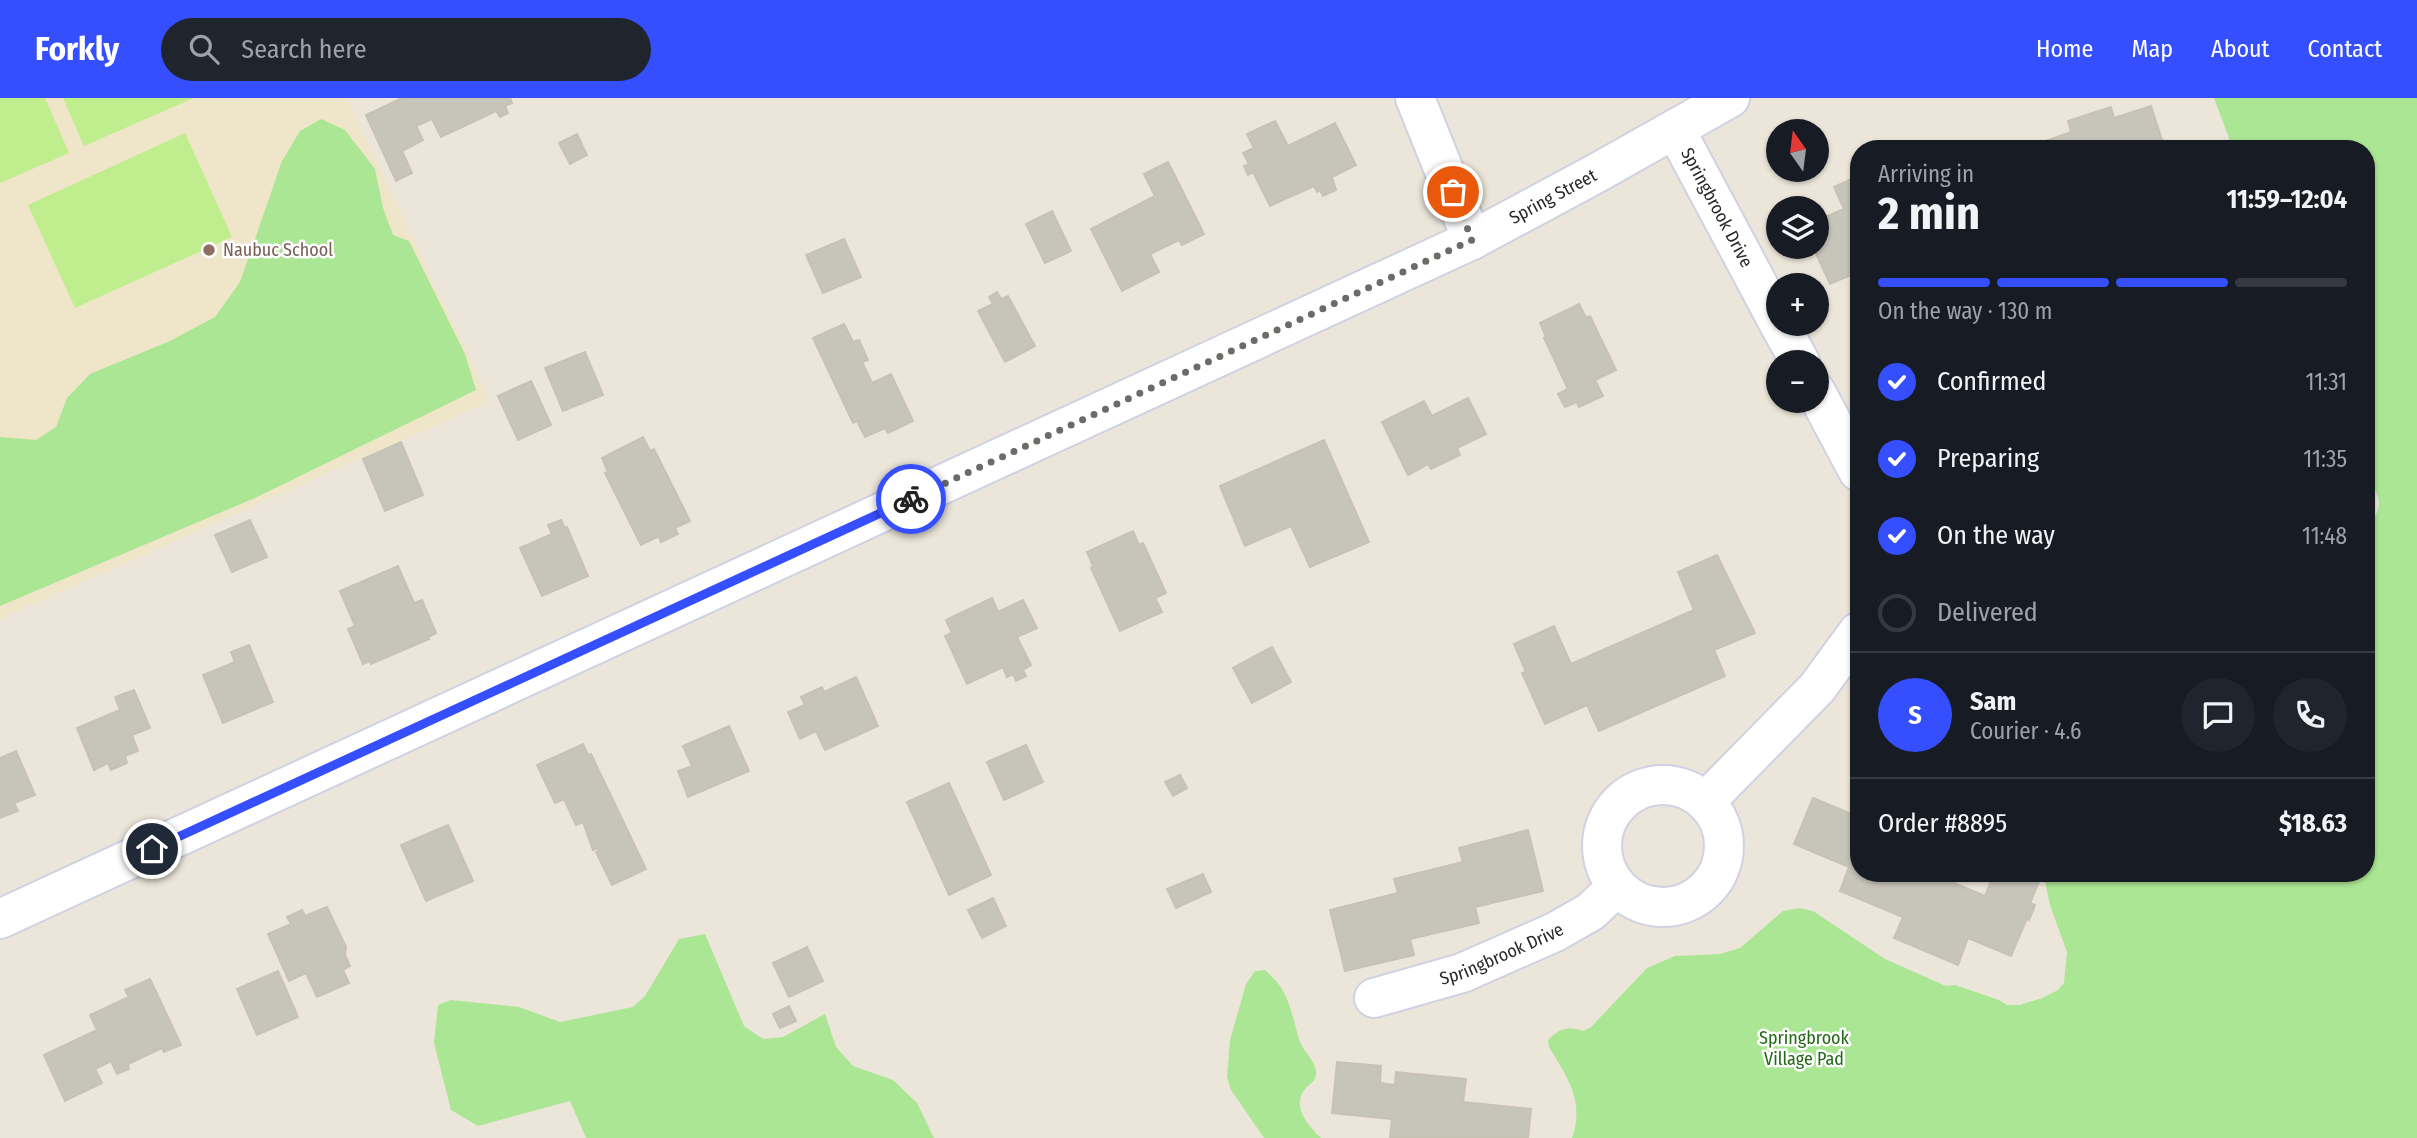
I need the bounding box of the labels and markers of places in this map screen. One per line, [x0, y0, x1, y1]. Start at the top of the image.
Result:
pin [1423, 162, 1483, 222]
place label: Naubuc School [223, 239, 333, 261]
marker: Naubuc School [201, 242, 217, 258]
pin [122, 819, 182, 879]

